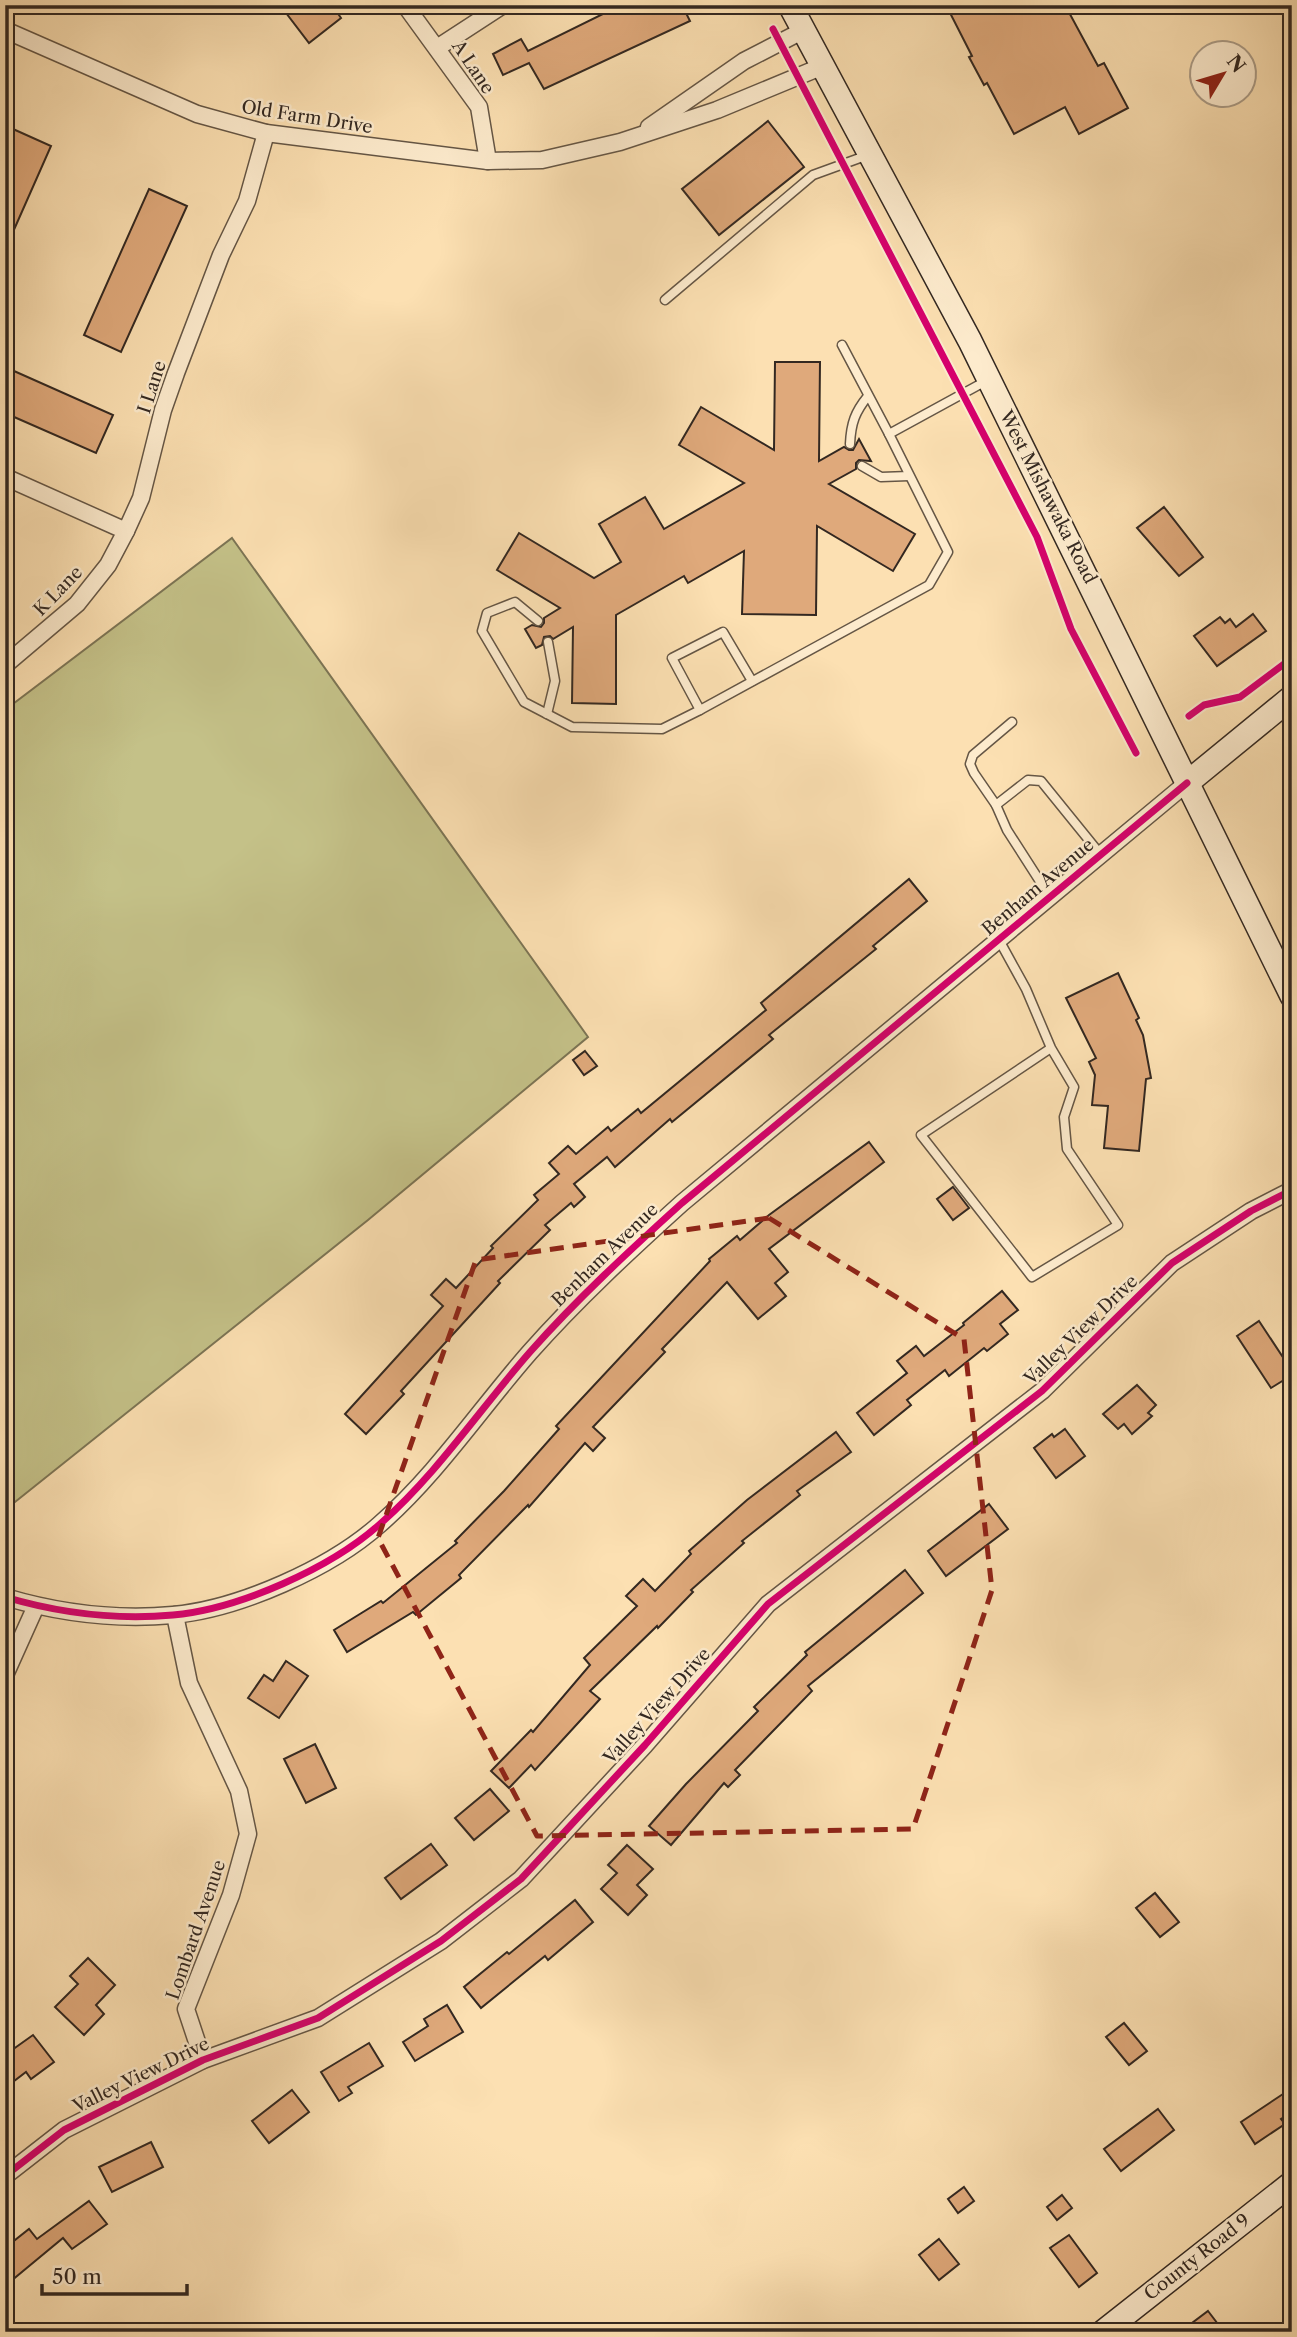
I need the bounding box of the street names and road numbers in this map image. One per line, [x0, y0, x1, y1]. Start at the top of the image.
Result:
street label: A Lane [447, 35, 499, 98]
street label: Old Farm Drive [240, 96, 374, 138]
street label: I Lane [133, 358, 171, 416]
street label: West Mishawaka Road [994, 406, 1101, 587]
street label: K Lane [29, 561, 87, 621]
street label: Benham Avenue [977, 834, 1099, 940]
street label: Benham Avenue [547, 1199, 663, 1311]
street label: Valley View Drive [1019, 1270, 1142, 1390]
street label: Valley View Drive [598, 1643, 715, 1769]
street label: Lombard Avenue [162, 1857, 230, 2003]
street label: Valley View Drive [68, 2032, 213, 2118]
street label: County Road 9 [1140, 2209, 1254, 2305]

